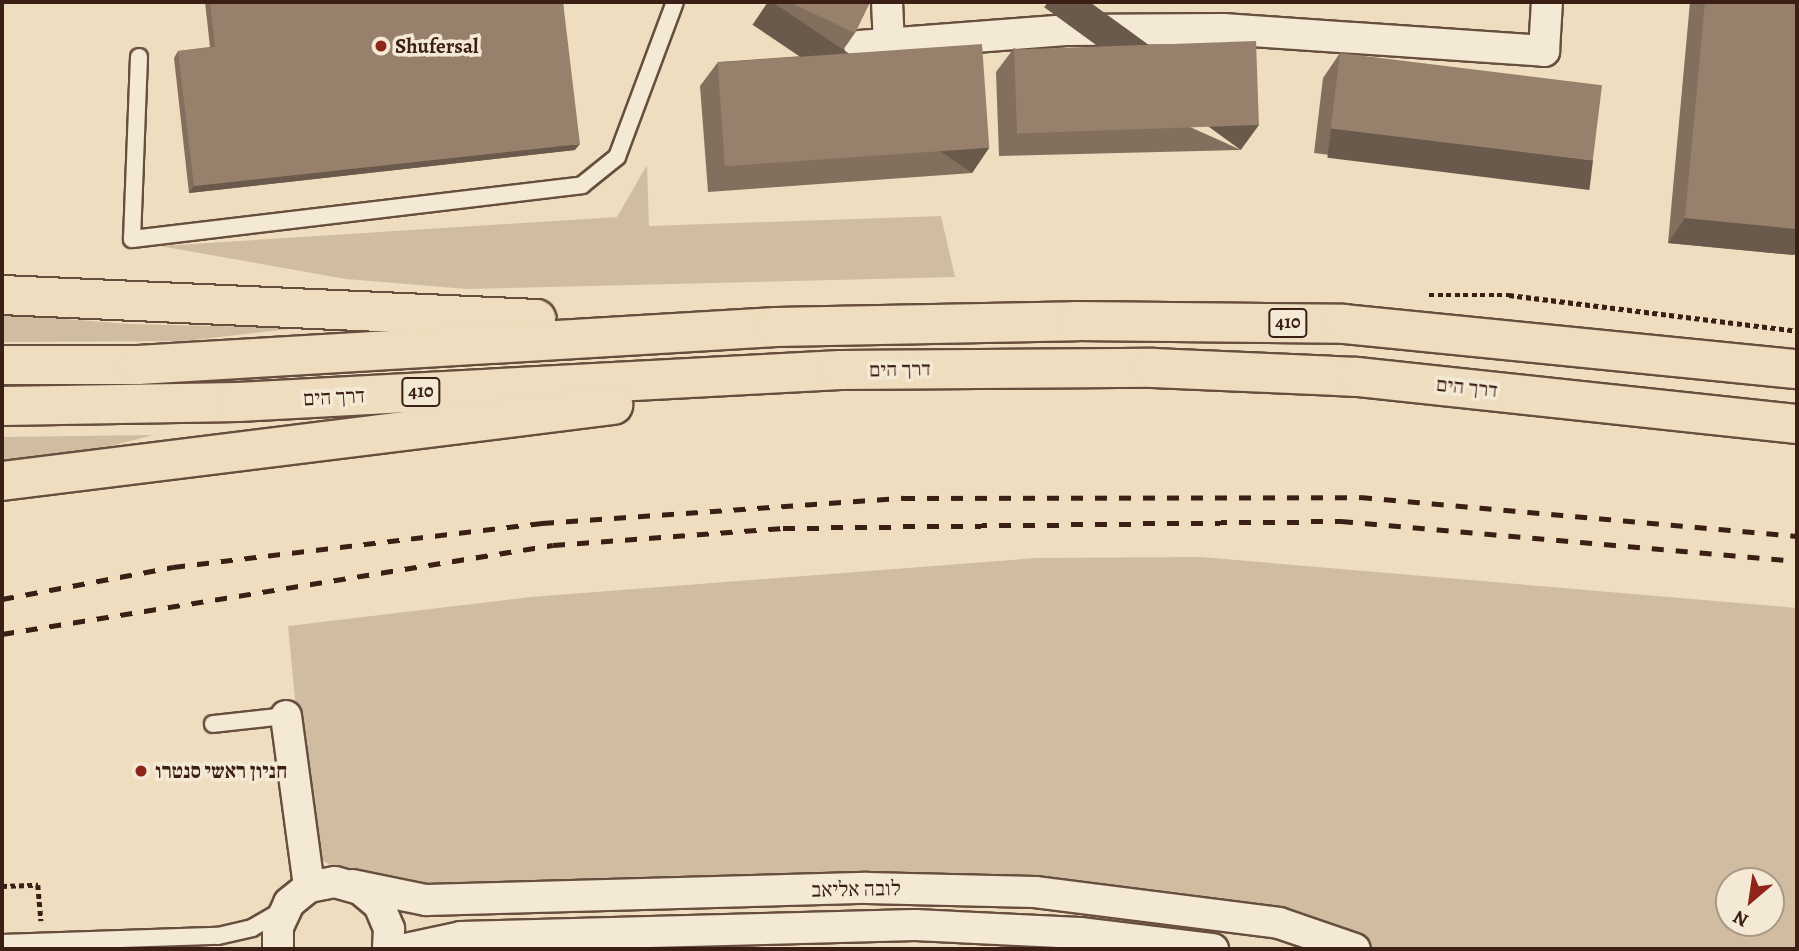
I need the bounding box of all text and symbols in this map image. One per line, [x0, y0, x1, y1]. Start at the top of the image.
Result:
place label: Shufersal [395, 33, 479, 59]
marker: Shufersal [373, 38, 389, 54]
road number: 410 [1267, 308, 1309, 338]
street label: דרך הים [869, 356, 931, 382]
street label: דרך הים [1435, 371, 1499, 403]
road number: 410 [400, 376, 442, 408]
street label: דרך הים [302, 383, 366, 411]
place label: חניון ראשי סנטרו [155, 758, 287, 784]
marker: חניון ראשי סנטרו [133, 763, 149, 779]
north arrow [1715, 867, 1785, 937]
street label: לובה אליאב [811, 876, 901, 902]
text: N [1728, 904, 1753, 933]

